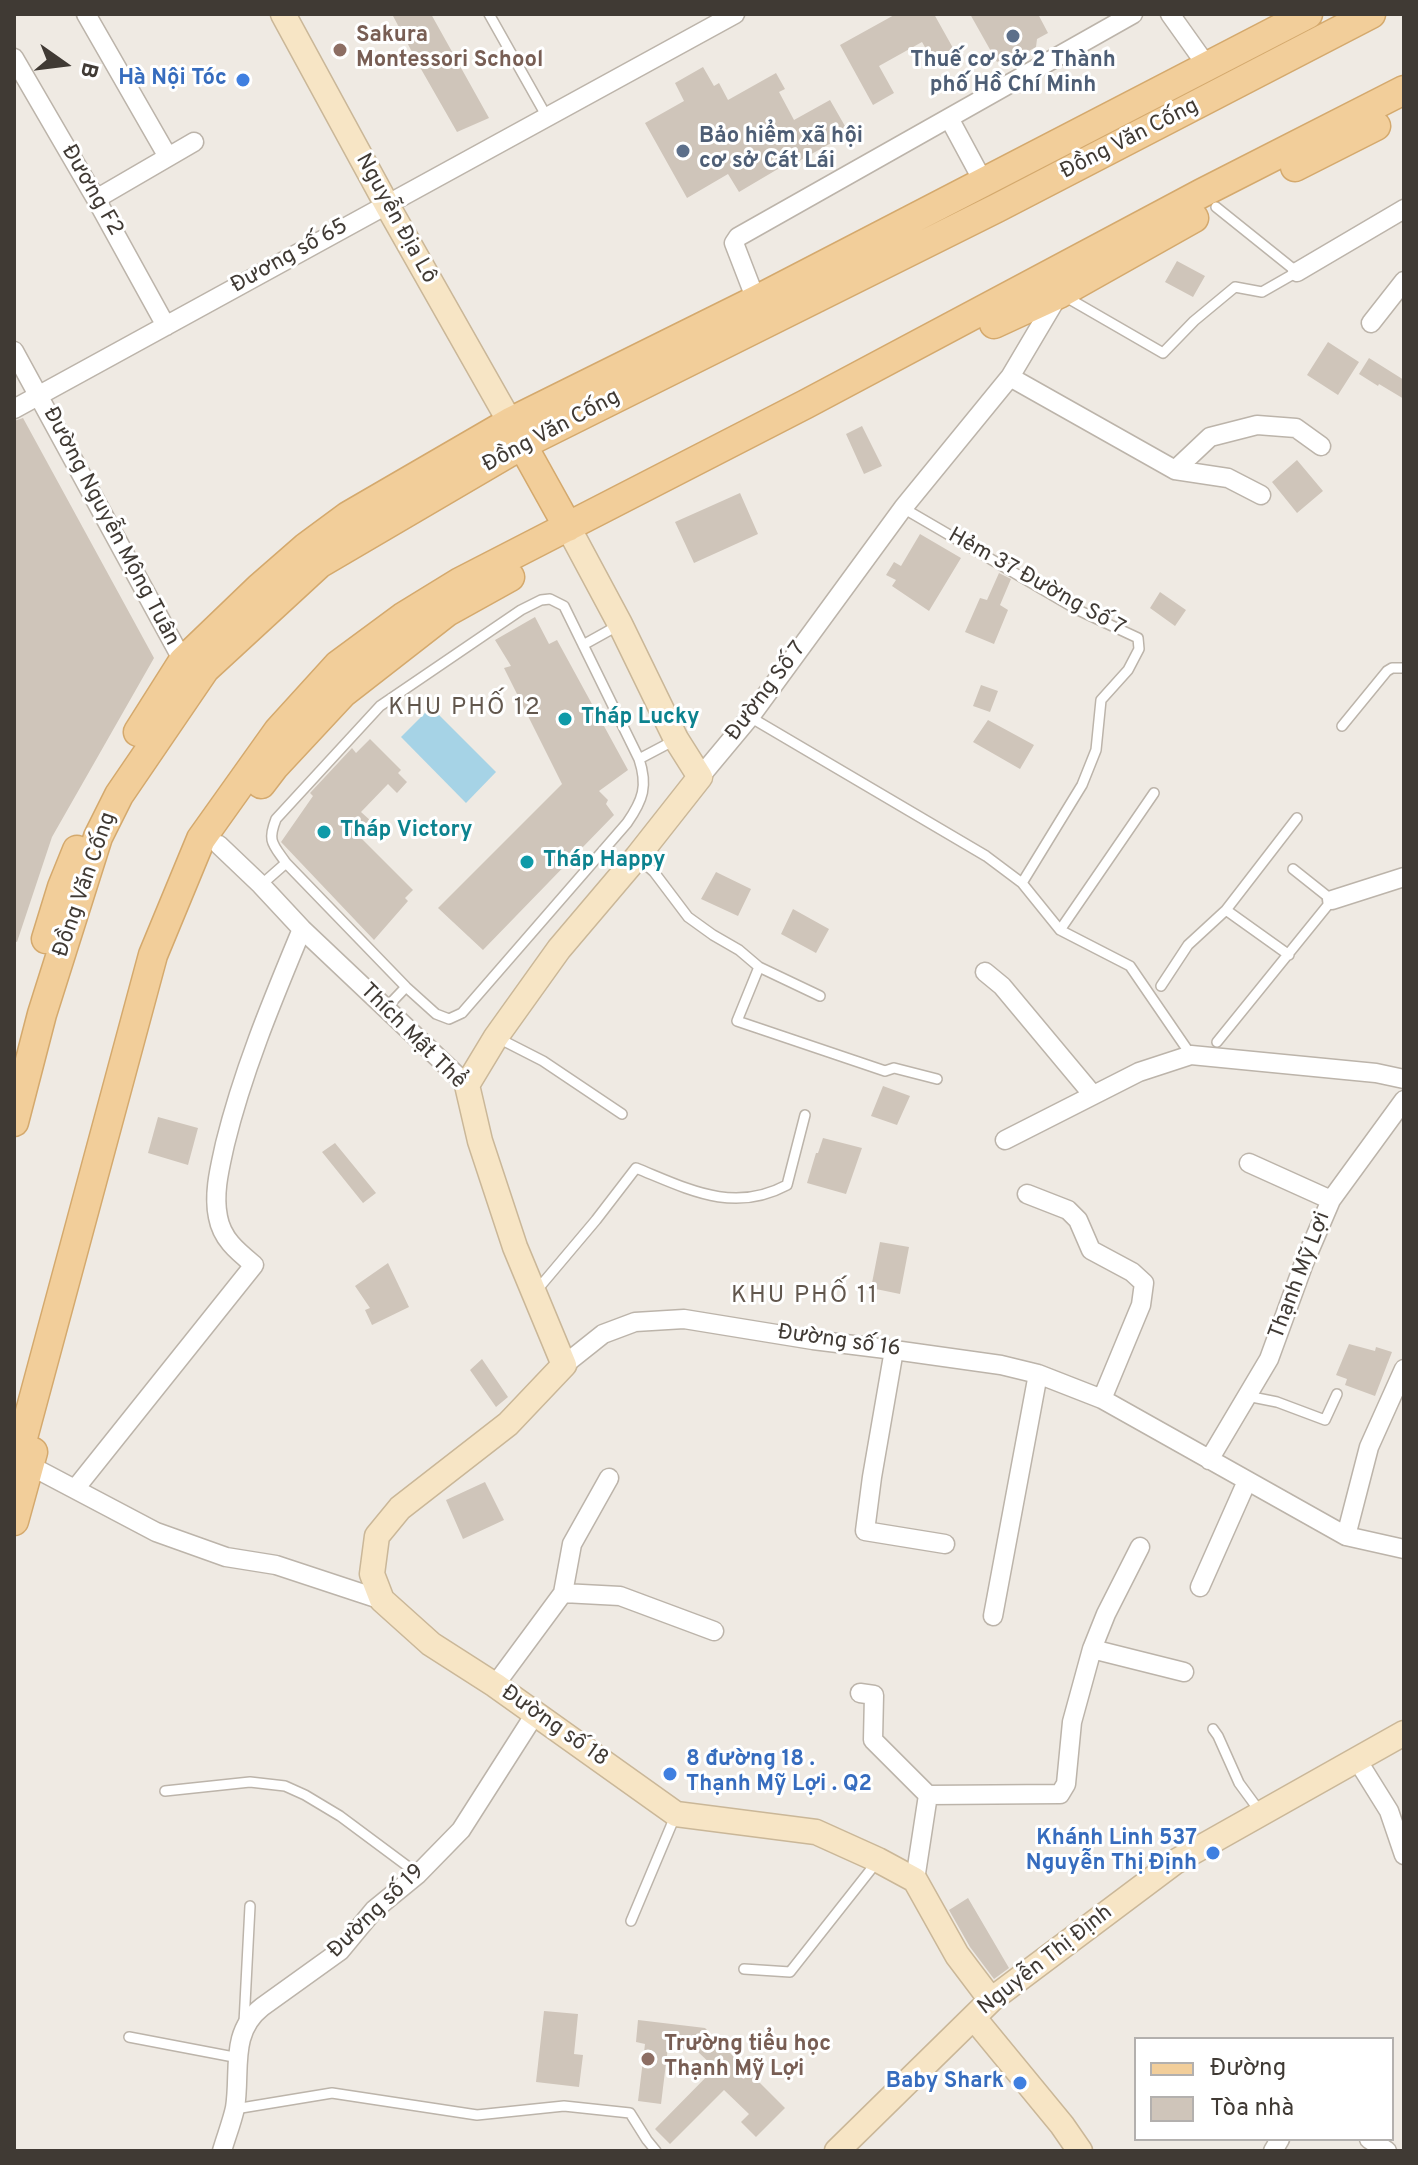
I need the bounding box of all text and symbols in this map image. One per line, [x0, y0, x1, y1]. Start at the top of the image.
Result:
north arrow [24, 24, 104, 104]
place label: Sakura Montessori School [356, 24, 543, 76]
marker: Thuế cơ sở 2 Thành phố Hồ Chí Minh [1004, 27, 1022, 45]
marker: Sakura Montessori School [331, 41, 349, 59]
place label: Thuế cơ sở 2 Thành phố Hồ Chí Minh [910, 49, 1116, 100]
text: B [73, 59, 103, 81]
place label: Hà Nội Tóc [118, 67, 227, 93]
marker: Hà Nội Tóc [234, 71, 252, 89]
street label: Đồng Văn Cống [1056, 94, 1204, 186]
place label: Bảo hiểm xã hội cơ sở Cát Lái [699, 125, 863, 176]
street label: Đương F2 [54, 141, 128, 241]
marker: Bảo hiểm xã hội cơ sở Cát Lái [674, 142, 692, 160]
street label: Nguyễn Địa Lô [349, 150, 441, 288]
street label: Đương số 65 [227, 214, 353, 300]
street label: Đồng Văn Cống [479, 385, 625, 479]
street label: Đường Nguyễn Mộng Tuân [36, 403, 184, 651]
street label: Hẻm 37 Đường Số 7 [943, 523, 1129, 643]
street label: Đường Số 7 [721, 637, 813, 747]
district label: KHU PHỐ 12 [388, 695, 542, 723]
place label: Tháp Lucky [581, 706, 699, 732]
marker: Tháp Lucky [556, 710, 574, 728]
street label: Đồng Văn Cống [49, 809, 123, 961]
place label: Tháp Victory [340, 819, 472, 845]
marker: Tháp Victory [315, 823, 333, 841]
place label: Tháp Happy [543, 849, 665, 875]
marker: Tháp Happy [518, 853, 536, 871]
street label: Thích Mật Thể [354, 979, 470, 1095]
street label: Thạnh Mỹ Lợi [1265, 1209, 1337, 1343]
district label: KHU PHỐ 11 [731, 1283, 879, 1311]
street label: Đường số 16 [776, 1320, 902, 1364]
street label: Đường số 18 [496, 1681, 612, 1773]
place label: 8 đường 18 . Thạnh Mỹ Lợi . Q2 [686, 1748, 872, 1800]
marker: 8 đường 18 . Thạnh Mỹ Lợi . Q2 [661, 1765, 679, 1783]
place label: Khánh Linh 537 Nguyễn Thị Định [1026, 1827, 1197, 1878]
marker: Khánh Linh 537 Nguyễn Thị Định [1204, 1844, 1222, 1862]
street label: Đường số 19 [323, 1859, 431, 1965]
street label: Nguyễn Thị Định [973, 1900, 1119, 2022]
place label: Trường tiểu học Thạnh Mỹ Lợi [664, 2033, 831, 2084]
legend [1134, 2037, 1394, 2141]
marker: Trường tiểu học Thạnh Mỹ Lợi [639, 2050, 657, 2068]
text: Đường [1210, 2054, 1286, 2084]
place label: Baby Shark [886, 2070, 1004, 2096]
marker: Baby Shark [1011, 2074, 1029, 2092]
text: Tòa nhà [1210, 2094, 1294, 2124]

